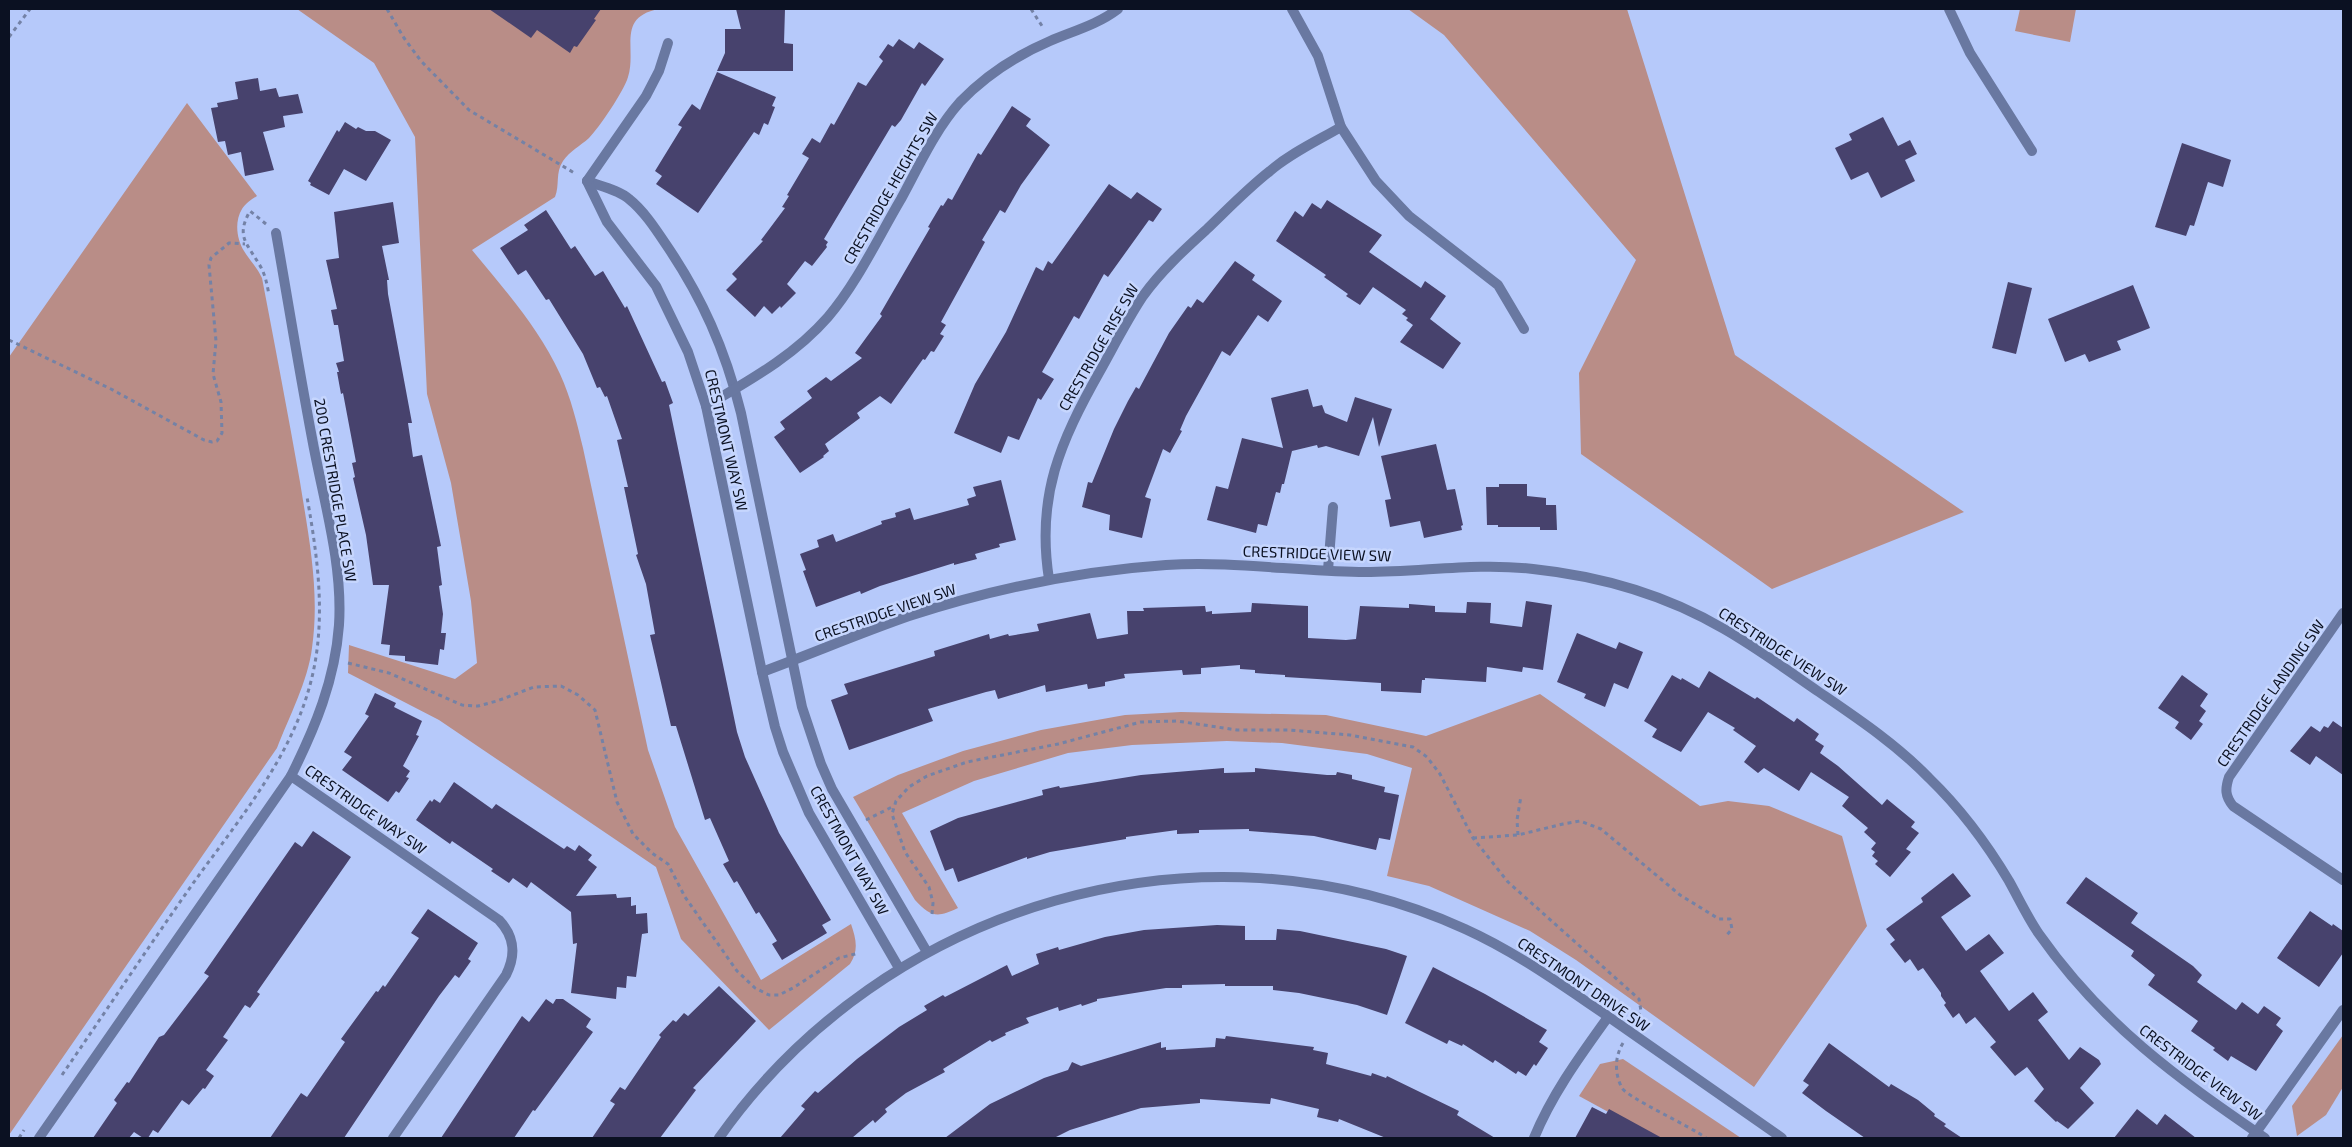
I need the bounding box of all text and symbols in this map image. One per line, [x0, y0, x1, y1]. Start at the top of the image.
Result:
street label: CRESTRIDGE HEIGHTS SW [839, 109, 941, 267]
street label: CRESTRIDGE RISE SW [1054, 280, 1142, 414]
street label: CRESTMONT WAY SW [702, 367, 752, 513]
street label: 200 CRESTRIDGE PLACE SW [311, 397, 361, 583]
street label: CRESTRIDGE VIEW SW [1242, 541, 1392, 565]
street label: CRESTRIDGE VIEW SW [812, 579, 958, 645]
street label: CRESTRIDGE VIEW SW [1716, 603, 1850, 699]
street label: CRESTRIDGE LANDING SW [2212, 616, 2328, 770]
street label: CRESTRIDGE WAY SW [302, 760, 430, 858]
street label: CRESTMONT WAY SW [807, 782, 893, 918]
street label: CRESTMONT DRIVE SW [1515, 933, 1653, 1035]
street label: CRESTRIDGE VIEW SW [2136, 1020, 2266, 1124]

